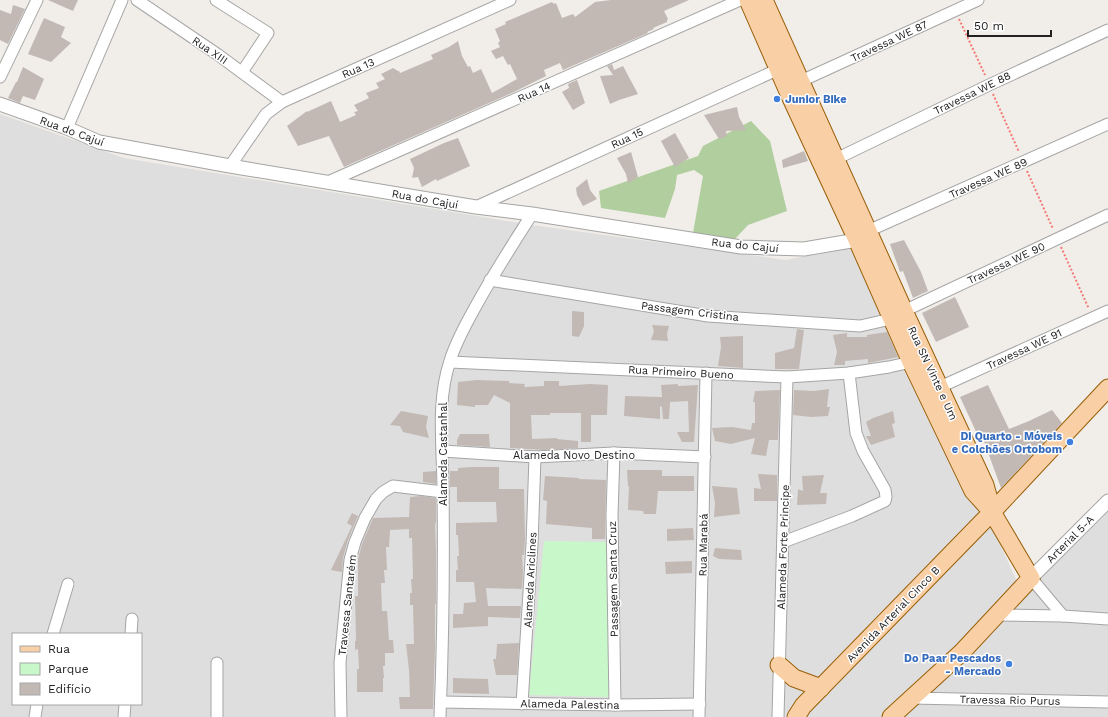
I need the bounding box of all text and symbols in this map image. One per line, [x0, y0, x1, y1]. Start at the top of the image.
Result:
scale bar [968, 12, 1051, 38]
street label: Travessa WE 87 [849, 18, 930, 65]
text: 50 m [974, 19, 1004, 33]
street label: Rua XIII [190, 34, 230, 67]
street label: Rua 13 [340, 56, 376, 81]
street label: Travessa WE 88 [931, 69, 1013, 118]
street label: Rua 14 [516, 79, 553, 105]
place label: Junior Bike [785, 93, 847, 106]
marker: Junior Bike [772, 94, 782, 104]
street label: Rua do Cajuí [38, 114, 106, 149]
street label: Rua 15 [609, 125, 645, 152]
street label: Travessa WE 89 [947, 155, 1030, 202]
street label: Rua do Cajuí [391, 187, 459, 212]
street label: Rua do Cajuí [711, 236, 779, 255]
street label: Travessa WE 90 [965, 240, 1047, 287]
street label: Passagem Cristina [640, 299, 740, 324]
street label: Rua SN Vinte e Um [905, 324, 960, 422]
street label: Travessa WE 91 [984, 326, 1064, 373]
street label: Rua Primeiro Bueno [628, 363, 734, 382]
street label: Alameda Castanhal [437, 401, 450, 506]
place label: Di Quarto - Móveis e Colchões Ortobom [952, 430, 1062, 456]
marker: Di Quarto - Móveis e Colchões Ortobom [1065, 437, 1075, 447]
street label: Alameda Novo Destino [513, 449, 635, 462]
street label: Alameda Forte Principe [775, 484, 792, 610]
street label: Rua Marabá [696, 513, 711, 577]
street label: Arterial 5-A [1044, 513, 1097, 566]
street label: Passagem Santa Cruz [606, 521, 621, 637]
street label: Alameda Ariclines [521, 532, 540, 628]
street label: Travessa Santarém [336, 554, 359, 656]
street label: Avenida Arterial Cinco B [844, 564, 943, 665]
legend [12, 633, 142, 705]
text: Rua [48, 642, 70, 656]
place label: Do Paar Pescados - Mercado [904, 652, 1001, 678]
marker: Do Paar Pescados - Mercado [1004, 659, 1014, 669]
text: Parque [48, 662, 89, 676]
text: Edifício [48, 682, 91, 696]
street label: Travessa Rio Purus [960, 693, 1061, 708]
street label: Alameda Palestina [520, 697, 620, 712]

